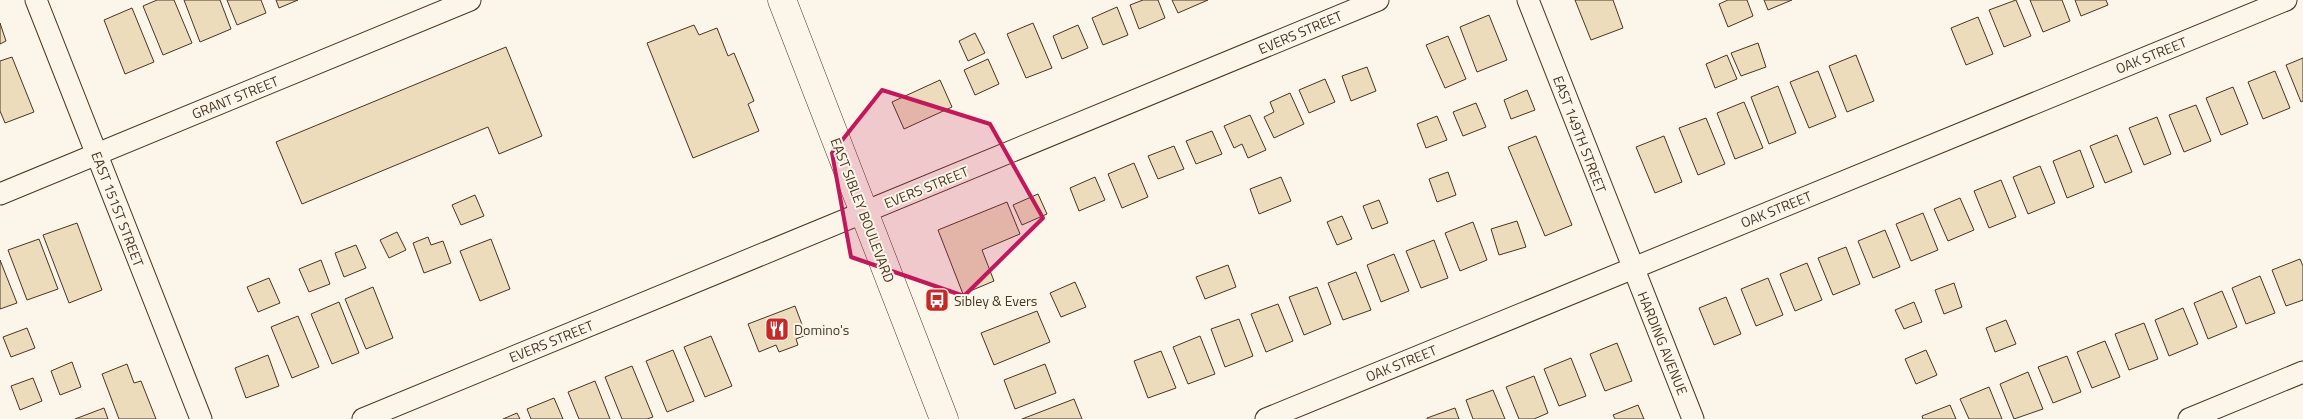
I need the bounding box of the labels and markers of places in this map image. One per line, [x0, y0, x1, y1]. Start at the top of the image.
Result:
bus stop icon: Sibley & Evers [924, 287, 950, 313]
place label: Sibley & Evers [954, 290, 1037, 311]
restaurant icon: Domino's [764, 316, 790, 342]
place label: Domino's [794, 319, 849, 340]

